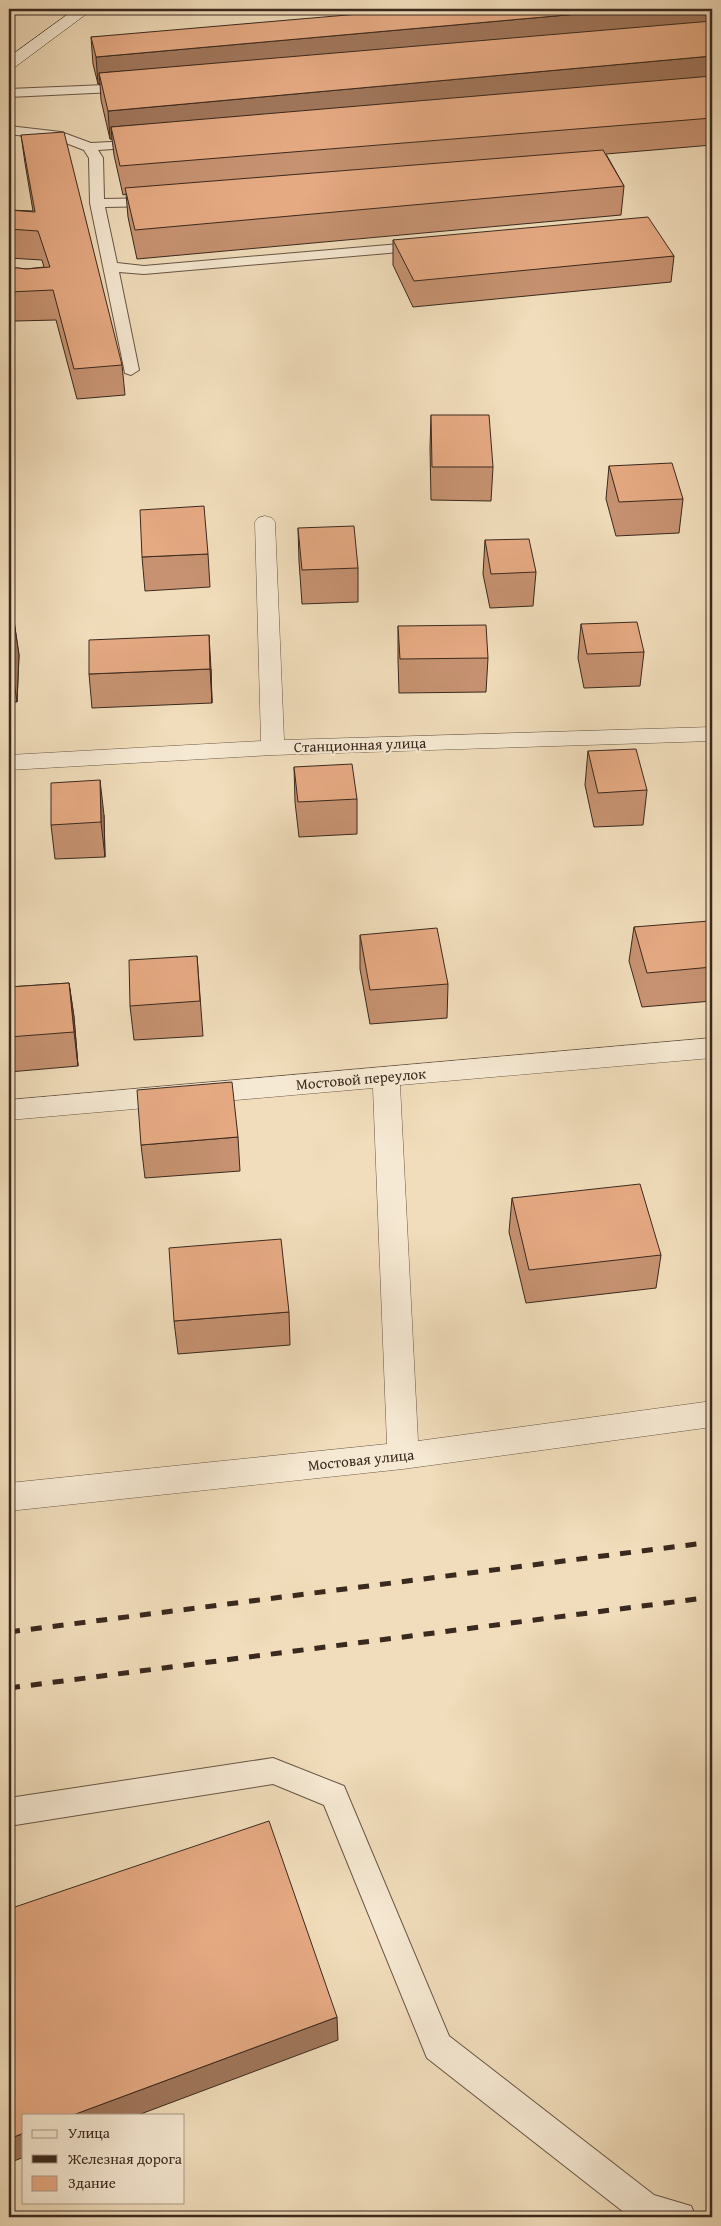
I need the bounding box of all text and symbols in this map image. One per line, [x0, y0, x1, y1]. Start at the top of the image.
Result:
street label: Станционная улица [294, 732, 427, 757]
street label: Мостовой переулок [295, 1062, 427, 1095]
street label: Мостовая улица [307, 1443, 416, 1476]
legend [22, 2114, 185, 2204]
text: Улица [68, 2122, 111, 2143]
text: Железная дорога [67, 2148, 183, 2169]
text: Здание [68, 2172, 116, 2193]

